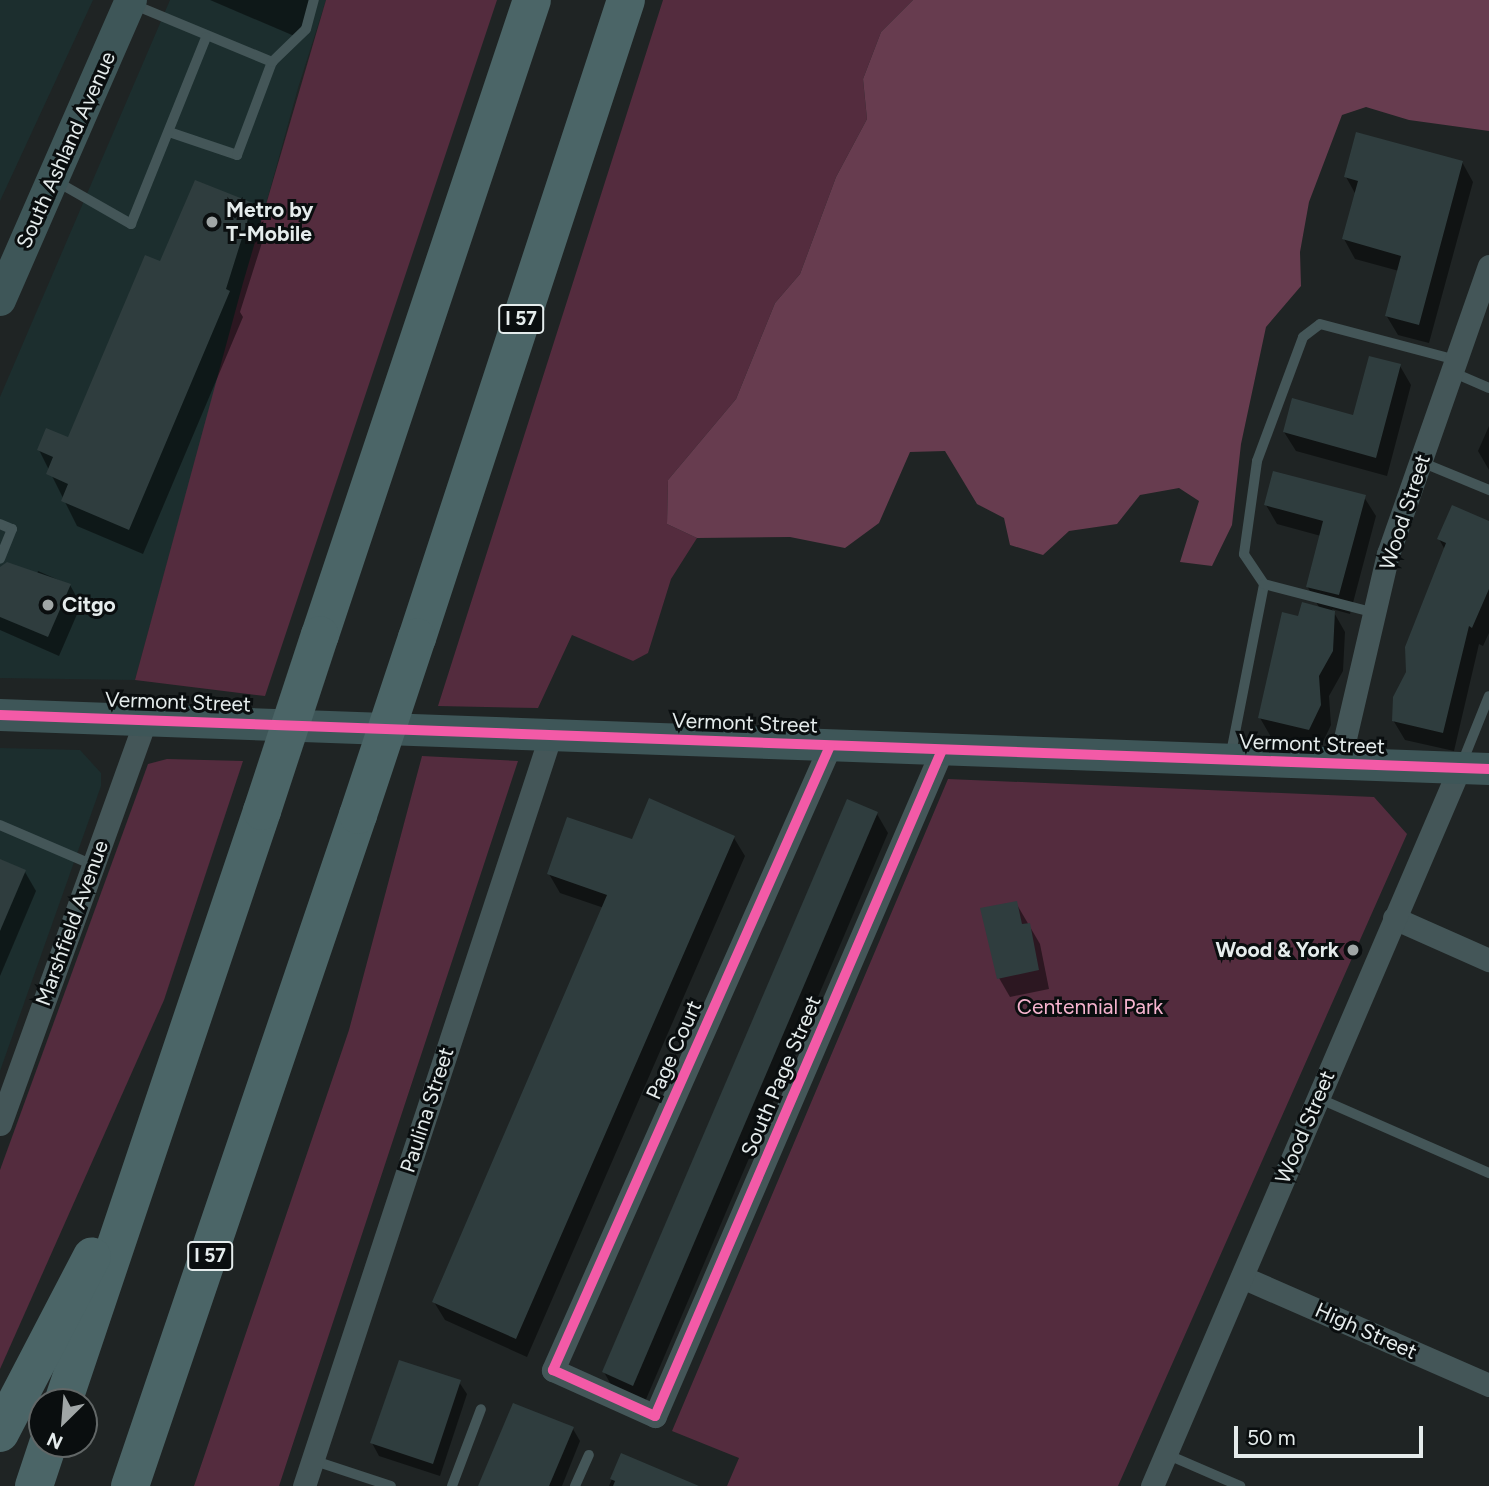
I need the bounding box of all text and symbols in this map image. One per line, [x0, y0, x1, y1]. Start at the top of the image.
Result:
street label: South Ashland Avenue [11, 48, 121, 252]
place label: Metro by T-Mobile [226, 197, 313, 247]
marker: Metro by T-Mobile [204, 214, 220, 230]
road number: I 57 [496, 304, 546, 334]
street label: Wood Street [1374, 451, 1436, 573]
place label: Citgo [62, 592, 116, 618]
marker: Citgo [40, 597, 56, 613]
street label: Vermont Street [105, 687, 251, 717]
street label: Vermont Street [672, 708, 818, 738]
street label: Vermont Street [1239, 729, 1385, 759]
street label: Marshfield Avenue [30, 837, 114, 1009]
place label: Wood & York [1215, 937, 1339, 963]
marker: Wood & York [1345, 942, 1361, 958]
street label: South Page Street [736, 992, 826, 1160]
park label: Centennial Park [1017, 994, 1163, 1020]
street label: Page Court [641, 997, 707, 1103]
street label: Paulina Street [395, 1044, 459, 1176]
street label: Wood Street [1270, 1067, 1340, 1187]
road number: I 57 [186, 1240, 234, 1272]
street label: High Street [1311, 1297, 1421, 1365]
north arrow [28, 1388, 98, 1458]
scale bar [1237, 1412, 1426, 1456]
text: 50 m [1247, 1425, 1296, 1450]
text: N [43, 1427, 66, 1454]

